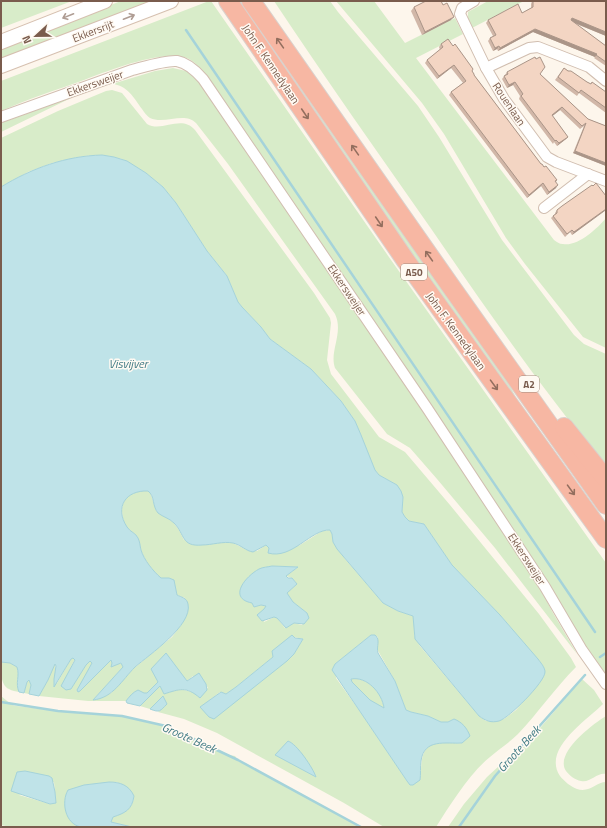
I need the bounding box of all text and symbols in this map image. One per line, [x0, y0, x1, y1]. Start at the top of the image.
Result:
one-way arrow [63, 12, 75, 20]
one-way arrow [123, 13, 135, 21]
north arrow [16, 16, 56, 56]
street label: Ekkersrijt [70, 16, 116, 46]
street label: John F. Kennedylaan [238, 21, 304, 107]
text: N [18, 33, 36, 46]
one-way arrow [276, 38, 284, 49]
street label: Ekkersweijer [65, 66, 126, 100]
street label: Rouenlaan [489, 79, 529, 129]
one-way arrow [301, 108, 309, 119]
one-way arrow [351, 144, 359, 155]
one-way arrow [374, 216, 383, 227]
one-way arrow [425, 251, 433, 262]
street label: Ekkersweijer [324, 261, 370, 319]
road number: A50 [401, 264, 427, 280]
street label: John F. Kennedylaan [422, 289, 490, 373]
water label: Visvijver [108, 354, 150, 373]
road number: A2 [519, 376, 539, 392]
one-way arrow [490, 379, 499, 390]
one-way arrow [566, 484, 575, 495]
street label: Ekkersweijer [504, 530, 550, 588]
water label: Groote Beek [159, 717, 221, 759]
water label: Groote Beek [492, 720, 546, 776]

